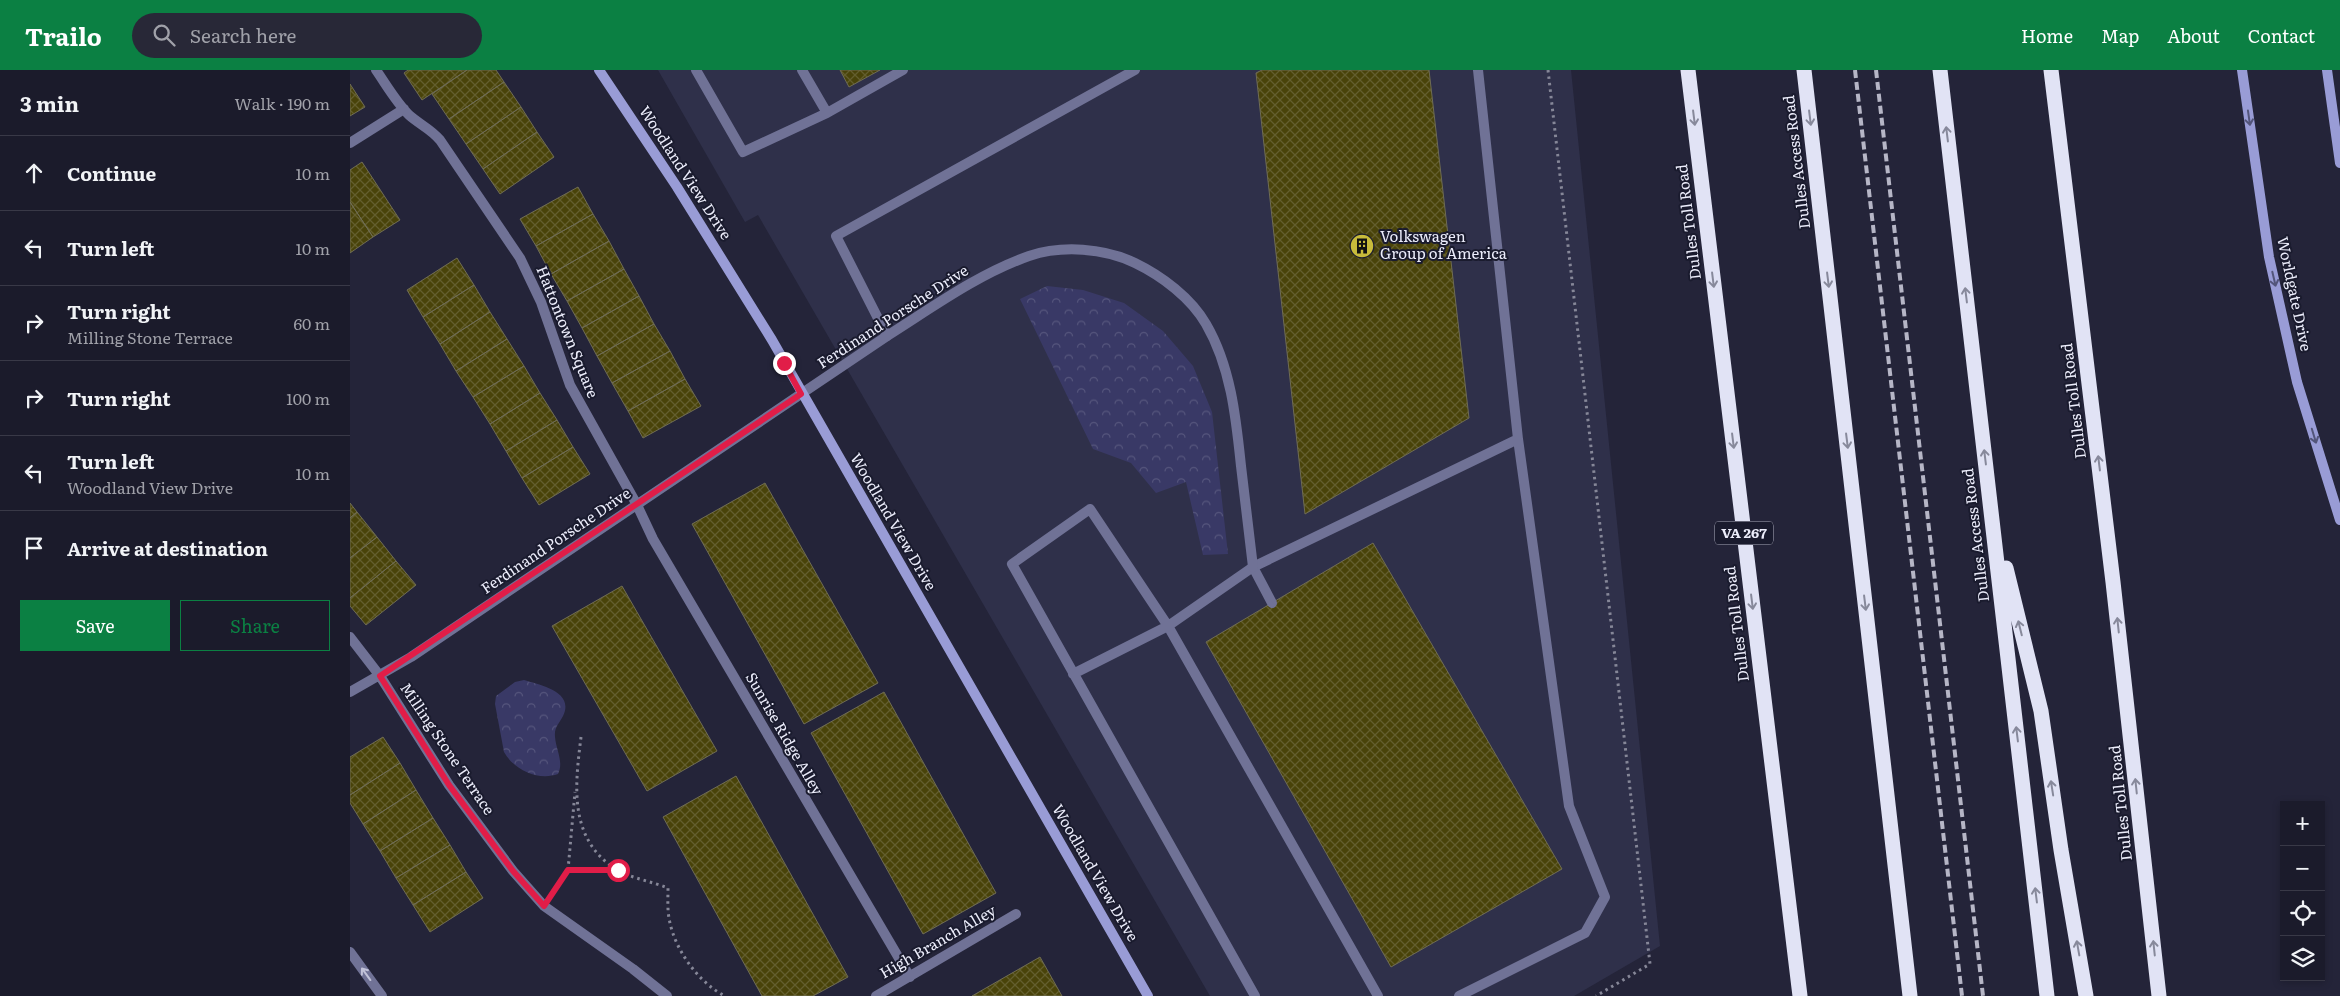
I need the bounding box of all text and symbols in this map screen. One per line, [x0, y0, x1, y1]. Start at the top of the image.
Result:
search box [132, 13, 482, 58]
text: Trailo [25, 18, 102, 53]
icon: search [150, 21, 178, 49]
text: Search here [190, 21, 296, 49]
text: Home [2021, 22, 2073, 49]
text: Map [2101, 22, 2139, 49]
text: About [2167, 22, 2220, 49]
text: Contact [2248, 22, 2315, 49]
text: 3 min [20, 87, 79, 118]
text: Walk · 190 m [234, 91, 330, 115]
street label: Dulles Access Road [1776, 94, 1815, 230]
street label: Woodland View Drive [634, 101, 738, 244]
one-way arrow [1689, 110, 1699, 126]
one-way arrow [1805, 110, 1815, 126]
one-way arrow [2244, 110, 2254, 126]
one-way arrow [1942, 126, 1952, 142]
icon: ahead [20, 159, 48, 187]
text: Continue [67, 159, 156, 187]
text: 10 m [296, 161, 330, 185]
street label: Dulles Toll Road [1669, 163, 1706, 281]
place label: Volkswagen Group of America [1380, 224, 1508, 264]
building icon: Volkswagen Group of America [1349, 233, 1375, 259]
icon: left [20, 234, 48, 262]
text: Turn left [67, 234, 154, 262]
street label: Worldgate Drive [2272, 234, 2319, 353]
text: 10 m [296, 236, 330, 260]
street label: Ferdinand Porsche Drive [812, 258, 973, 373]
street label: Hattontown Square [531, 262, 606, 401]
one-way arrow [2270, 270, 2279, 286]
one-way arrow [1708, 271, 1718, 287]
one-way arrow [1823, 272, 1833, 288]
one-way arrow [1961, 288, 1971, 304]
text: Turn right [67, 297, 171, 325]
icon: right [20, 309, 48, 337]
text: 60 m [293, 311, 330, 335]
text: Milling Stone Terrace [67, 325, 233, 349]
street label: Dulles Toll Road [2054, 342, 2091, 460]
route end [773, 352, 796, 375]
icon: right [20, 384, 48, 412]
text: Turn right [67, 384, 171, 412]
text: 100 m [286, 386, 330, 410]
one-way arrow [2309, 428, 2319, 444]
one-way arrow [1728, 433, 1738, 449]
one-way arrow [1842, 433, 1852, 449]
text: Turn left [67, 447, 154, 475]
street label: Woodland View Drive [845, 448, 943, 595]
one-way arrow [1980, 449, 1990, 465]
one-way arrow [2094, 455, 2104, 471]
icon: left [20, 459, 48, 487]
text: 10 m [296, 461, 330, 485]
street label: Dulles Access Road [1955, 467, 1994, 603]
text: Woodland View Drive [67, 475, 233, 499]
street label: Ferdinand Porsche Drive [476, 481, 635, 599]
road number: VA 267 [1715, 522, 1773, 544]
icon: arrive [20, 534, 48, 562]
text: Arrive at destination [67, 534, 268, 562]
street label: Dulles Toll Road [1717, 565, 1754, 683]
one-way arrow [1747, 594, 1757, 610]
one-way arrow [1860, 594, 1870, 610]
button: Save [20, 600, 170, 651]
button: Share [180, 600, 330, 651]
one-way arrow [2113, 617, 2123, 633]
one-way arrow [2015, 621, 2024, 637]
street label: Sunrise Ridge Alley [741, 667, 830, 799]
street label: Milling Stone Terrace [395, 677, 501, 819]
one-way arrow [2012, 726, 2022, 742]
street label: Dulles Toll Road [2102, 744, 2137, 862]
one-way arrow [2131, 778, 2141, 794]
one-way arrow [2046, 780, 2056, 796]
street label: Woodland View Drive [1047, 799, 1145, 946]
map controls [2280, 801, 2325, 981]
button: + [2280, 801, 2325, 846]
button: − [2280, 846, 2325, 891]
route start [607, 859, 630, 882]
one-way arrow [2031, 888, 2041, 904]
button: locate [2280, 891, 2325, 936]
street label: High Branch Alley [875, 898, 1000, 983]
button: layers [2280, 936, 2325, 981]
one-way arrow [2072, 940, 2082, 956]
one-way arrow [2149, 940, 2159, 956]
one-way arrow [361, 967, 371, 981]

